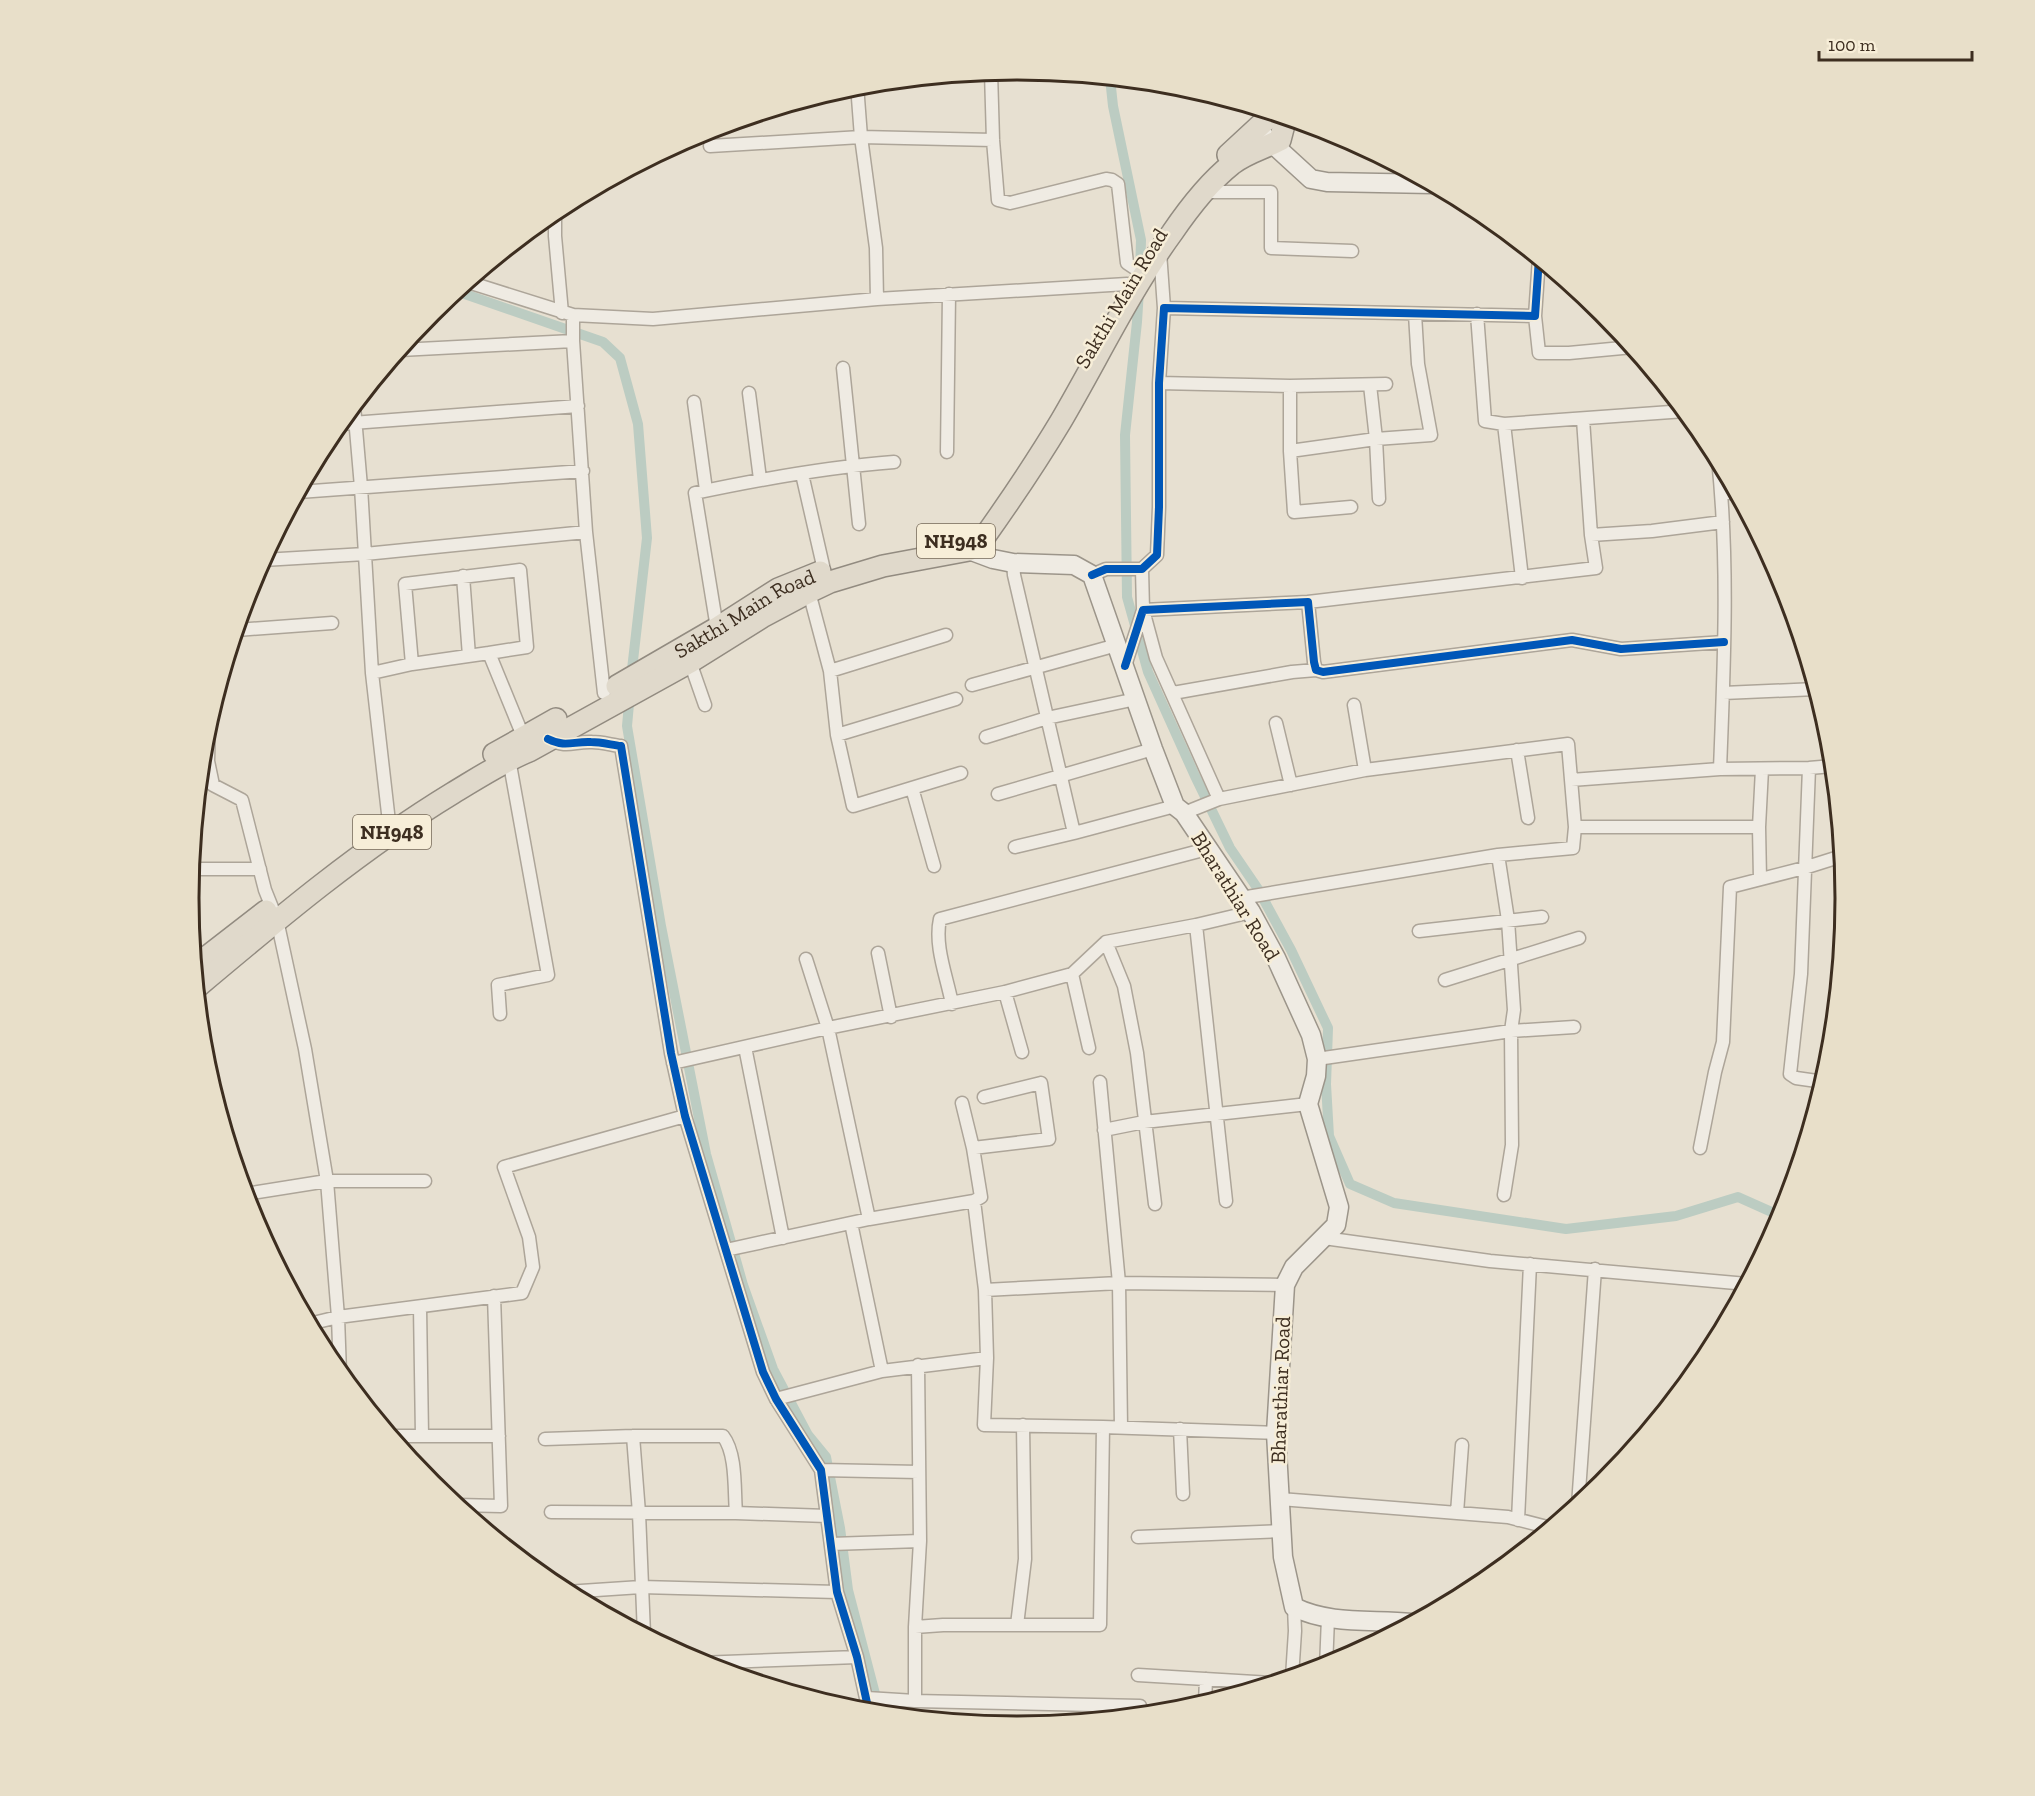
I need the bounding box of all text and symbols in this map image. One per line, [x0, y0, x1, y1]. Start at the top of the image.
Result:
scale bar [1819, 24, 1972, 62]
text: 100 m [1828, 34, 1876, 56]
street label: Sakthi Main Road [1069, 223, 1173, 372]
road number: NH948 [917, 524, 995, 558]
street label: Sakthi Main Road [669, 563, 819, 663]
road number: NH948 [353, 815, 431, 849]
street label: Bharathiar Road [1186, 827, 1286, 966]
street label: Bharathiar Road [1265, 1315, 1295, 1464]

